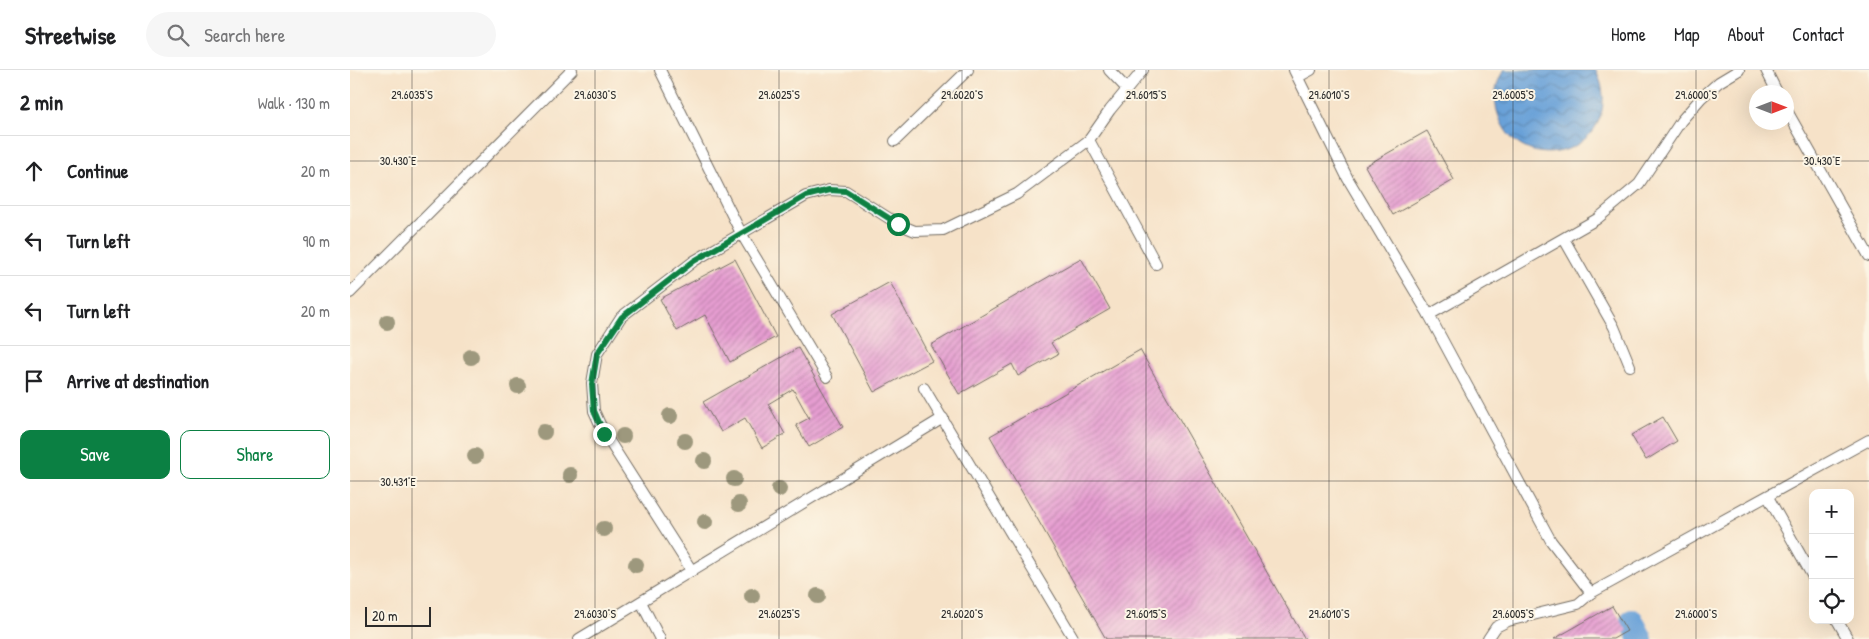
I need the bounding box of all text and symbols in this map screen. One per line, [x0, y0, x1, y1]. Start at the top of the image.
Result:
search box [146, 12, 496, 57]
text: Streetwise [25, 19, 116, 51]
icon: search [164, 21, 192, 49]
text: Search here [204, 22, 285, 48]
text: Home [1611, 22, 1646, 47]
text: Map [1674, 22, 1699, 47]
text: About [1727, 22, 1764, 47]
text: Contact [1792, 22, 1844, 47]
north arrow [1749, 85, 1794, 130]
text: 29.6035°S [391, 86, 433, 103]
text: 29.6030°S [574, 86, 616, 103]
text: 29.6025°S [758, 86, 800, 103]
text: 29.6020°S [941, 86, 984, 103]
text: 29.6015°S [1126, 86, 1167, 103]
text: 29.6010°S [1309, 86, 1350, 103]
text: 29.6005°S [1492, 86, 1534, 103]
text: 29.6000°S [1675, 86, 1717, 103]
text: 2 min [20, 88, 63, 117]
text: Walk · 130 m [258, 92, 330, 114]
text: 30.430°E [380, 152, 417, 169]
text: 30.430°E [1804, 152, 1841, 169]
icon: ahead [20, 157, 48, 185]
text: Continue [67, 158, 128, 184]
text: 20 m [301, 160, 330, 182]
route start [887, 213, 910, 236]
icon: left [20, 227, 48, 255]
text: Turn left [67, 228, 130, 254]
text: 90 m [302, 230, 330, 252]
icon: left [20, 297, 48, 325]
text: Turn left [67, 298, 130, 324]
text: 20 m [301, 300, 330, 322]
icon: arrive [20, 367, 48, 395]
text: Arrive at destination [67, 368, 209, 394]
route end [593, 423, 616, 446]
button: Save [20, 430, 170, 479]
button: Share [180, 430, 330, 479]
text: 30.431°E [380, 473, 417, 490]
map controls [1809, 489, 1854, 624]
button: + [1809, 489, 1854, 534]
button: − [1809, 534, 1854, 579]
button: locate [1809, 579, 1854, 624]
scale bar [365, 604, 431, 627]
text: 29.6030°S [574, 605, 616, 622]
text: 29.6025°S [758, 605, 800, 622]
text: 29.6020°S [941, 605, 984, 622]
text: 29.6015°S [1126, 605, 1167, 622]
text: 29.6010°S [1309, 605, 1350, 622]
text: 29.6005°S [1492, 605, 1534, 622]
text: 29.6000°S [1675, 605, 1717, 622]
text: 20 m [372, 606, 398, 625]

